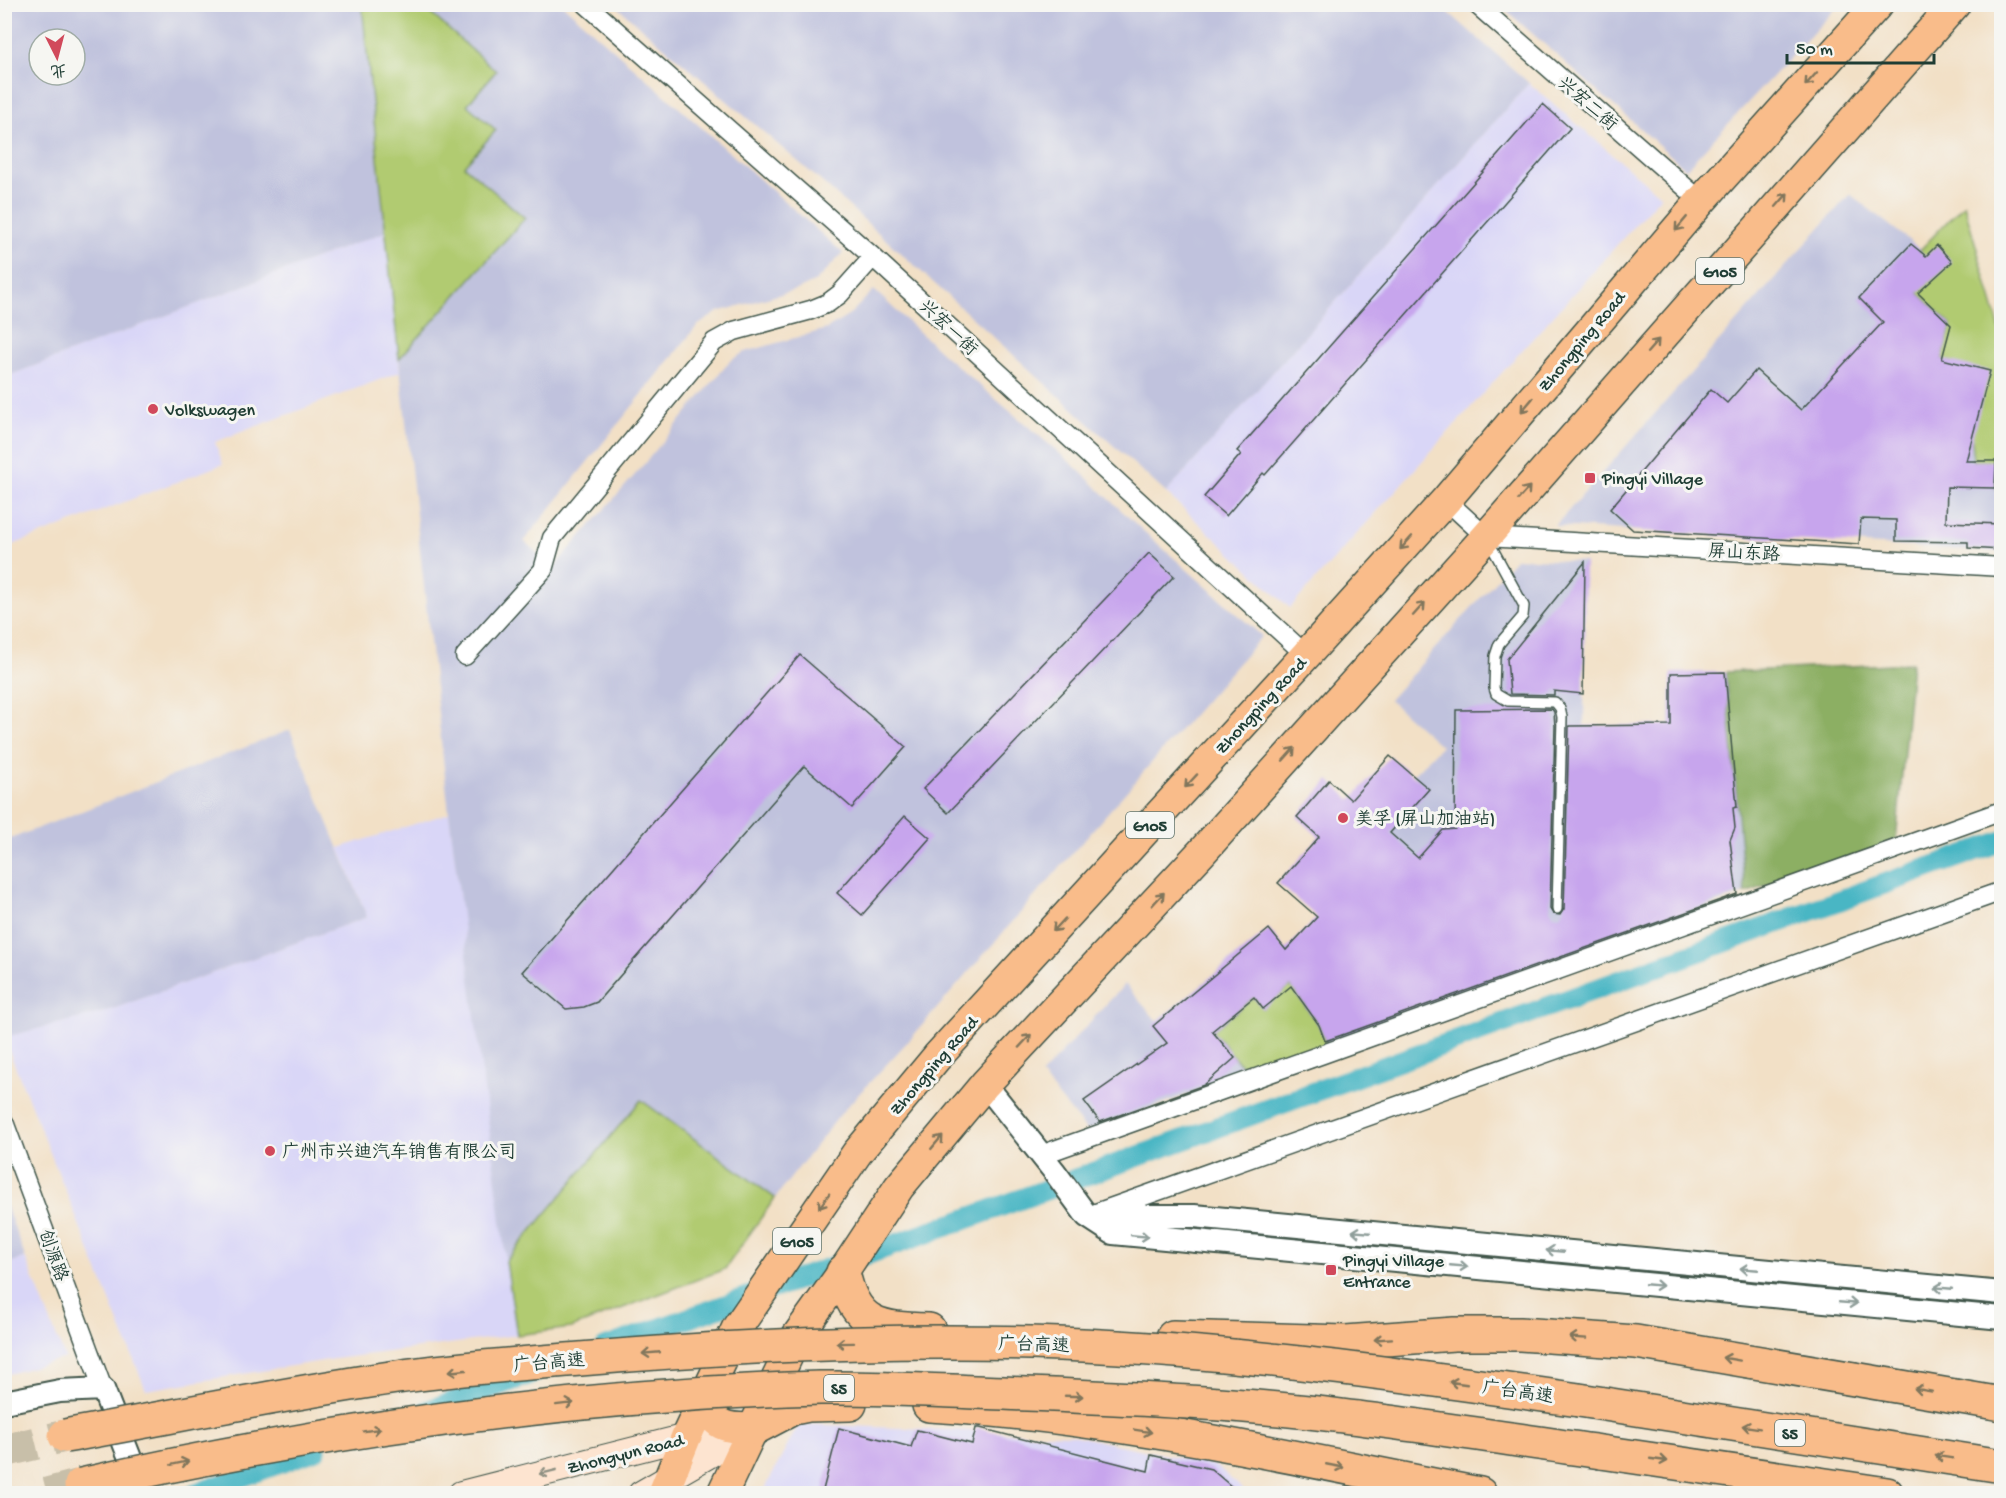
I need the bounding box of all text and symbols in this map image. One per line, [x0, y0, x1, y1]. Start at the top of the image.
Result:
north arrow [27, 27, 87, 87]
scale bar [1787, 27, 1934, 65]
text: 50 m [1796, 40, 1833, 61]
text: 北 [49, 58, 67, 80]
one-way arrow [1804, 71, 1818, 86]
street label: 兴宏二街 [1552, 73, 1621, 136]
one-way arrow [1775, 193, 1789, 208]
one-way arrow [1674, 216, 1687, 232]
road number: G105 [1696, 258, 1744, 284]
street label: Zhongping Road [1535, 287, 1632, 397]
street label: 兴宏一街 [914, 296, 981, 361]
one-way arrow [1646, 339, 1660, 354]
one-way arrow [1520, 397, 1534, 412]
place label: Volkswagen [164, 401, 255, 422]
marker: Volkswagen [146, 402, 160, 416]
place label: Pingyi Village [1601, 470, 1704, 491]
marker: Pingyi Village [1583, 471, 1597, 485]
one-way arrow [1517, 486, 1531, 501]
one-way arrow [1399, 536, 1413, 551]
street label: 屏山东路 [1707, 541, 1780, 567]
one-way arrow [1412, 602, 1426, 617]
street label: Zhongping Road [1212, 653, 1313, 759]
one-way arrow [1282, 747, 1296, 762]
one-way arrow [1184, 773, 1198, 788]
place label: 美孚 (屏山加油站) [1355, 809, 1495, 831]
marker: 美孚 (屏山加油站) [1336, 811, 1350, 825]
road number: G105 [1126, 812, 1174, 838]
one-way arrow [1151, 892, 1165, 907]
one-way arrow [1052, 917, 1066, 932]
street label: Zhongping Road [886, 1012, 985, 1121]
one-way arrow [1018, 1034, 1032, 1049]
one-way arrow [930, 1134, 943, 1150]
place label: 广州市兴迪汽车销售有限公司 [282, 1142, 516, 1164]
marker: 广州市兴迪汽车销售有限公司 [263, 1144, 277, 1158]
one-way arrow [818, 1193, 830, 1209]
one-way arrow [1351, 1226, 1371, 1237]
street label: 创源路 [33, 1227, 72, 1285]
road number: G105 [773, 1228, 821, 1254]
one-way arrow [1129, 1231, 1149, 1242]
one-way arrow [1546, 1245, 1565, 1256]
place label: Pingyi Village Entrance [1342, 1252, 1445, 1294]
one-way arrow [1449, 1261, 1469, 1272]
marker: Pingyi Village Entrance [1324, 1263, 1338, 1277]
one-way arrow [1740, 1263, 1760, 1274]
one-way arrow [1643, 1280, 1663, 1291]
one-way arrow [1934, 1282, 1954, 1293]
one-way arrow [1837, 1298, 1857, 1309]
one-way arrow [1568, 1332, 1588, 1343]
street label: 广台高速 [998, 1334, 1070, 1358]
one-way arrow [1374, 1334, 1394, 1345]
one-way arrow [836, 1337, 856, 1348]
one-way arrow [641, 1348, 661, 1359]
street label: 广台高速 [512, 1350, 586, 1378]
one-way arrow [1721, 1353, 1741, 1364]
one-way arrow [447, 1366, 467, 1377]
road number: S5 [824, 1375, 854, 1401]
one-way arrow [1449, 1377, 1469, 1388]
street label: 广台高速 [1481, 1377, 1555, 1409]
one-way arrow [1914, 1384, 1934, 1395]
one-way arrow [1064, 1391, 1084, 1402]
one-way arrow [554, 1398, 574, 1409]
road number: S5 [1775, 1420, 1805, 1446]
one-way arrow [1742, 1421, 1761, 1432]
one-way arrow [361, 1424, 381, 1435]
one-way arrow [1132, 1426, 1152, 1437]
street label: Zhongyun Road [565, 1431, 687, 1480]
one-way arrow [1934, 1451, 1954, 1462]
one-way arrow [1648, 1455, 1668, 1466]
one-way arrow [169, 1457, 189, 1468]
one-way arrow [1324, 1461, 1344, 1472]
one-way arrow [539, 1466, 558, 1478]

